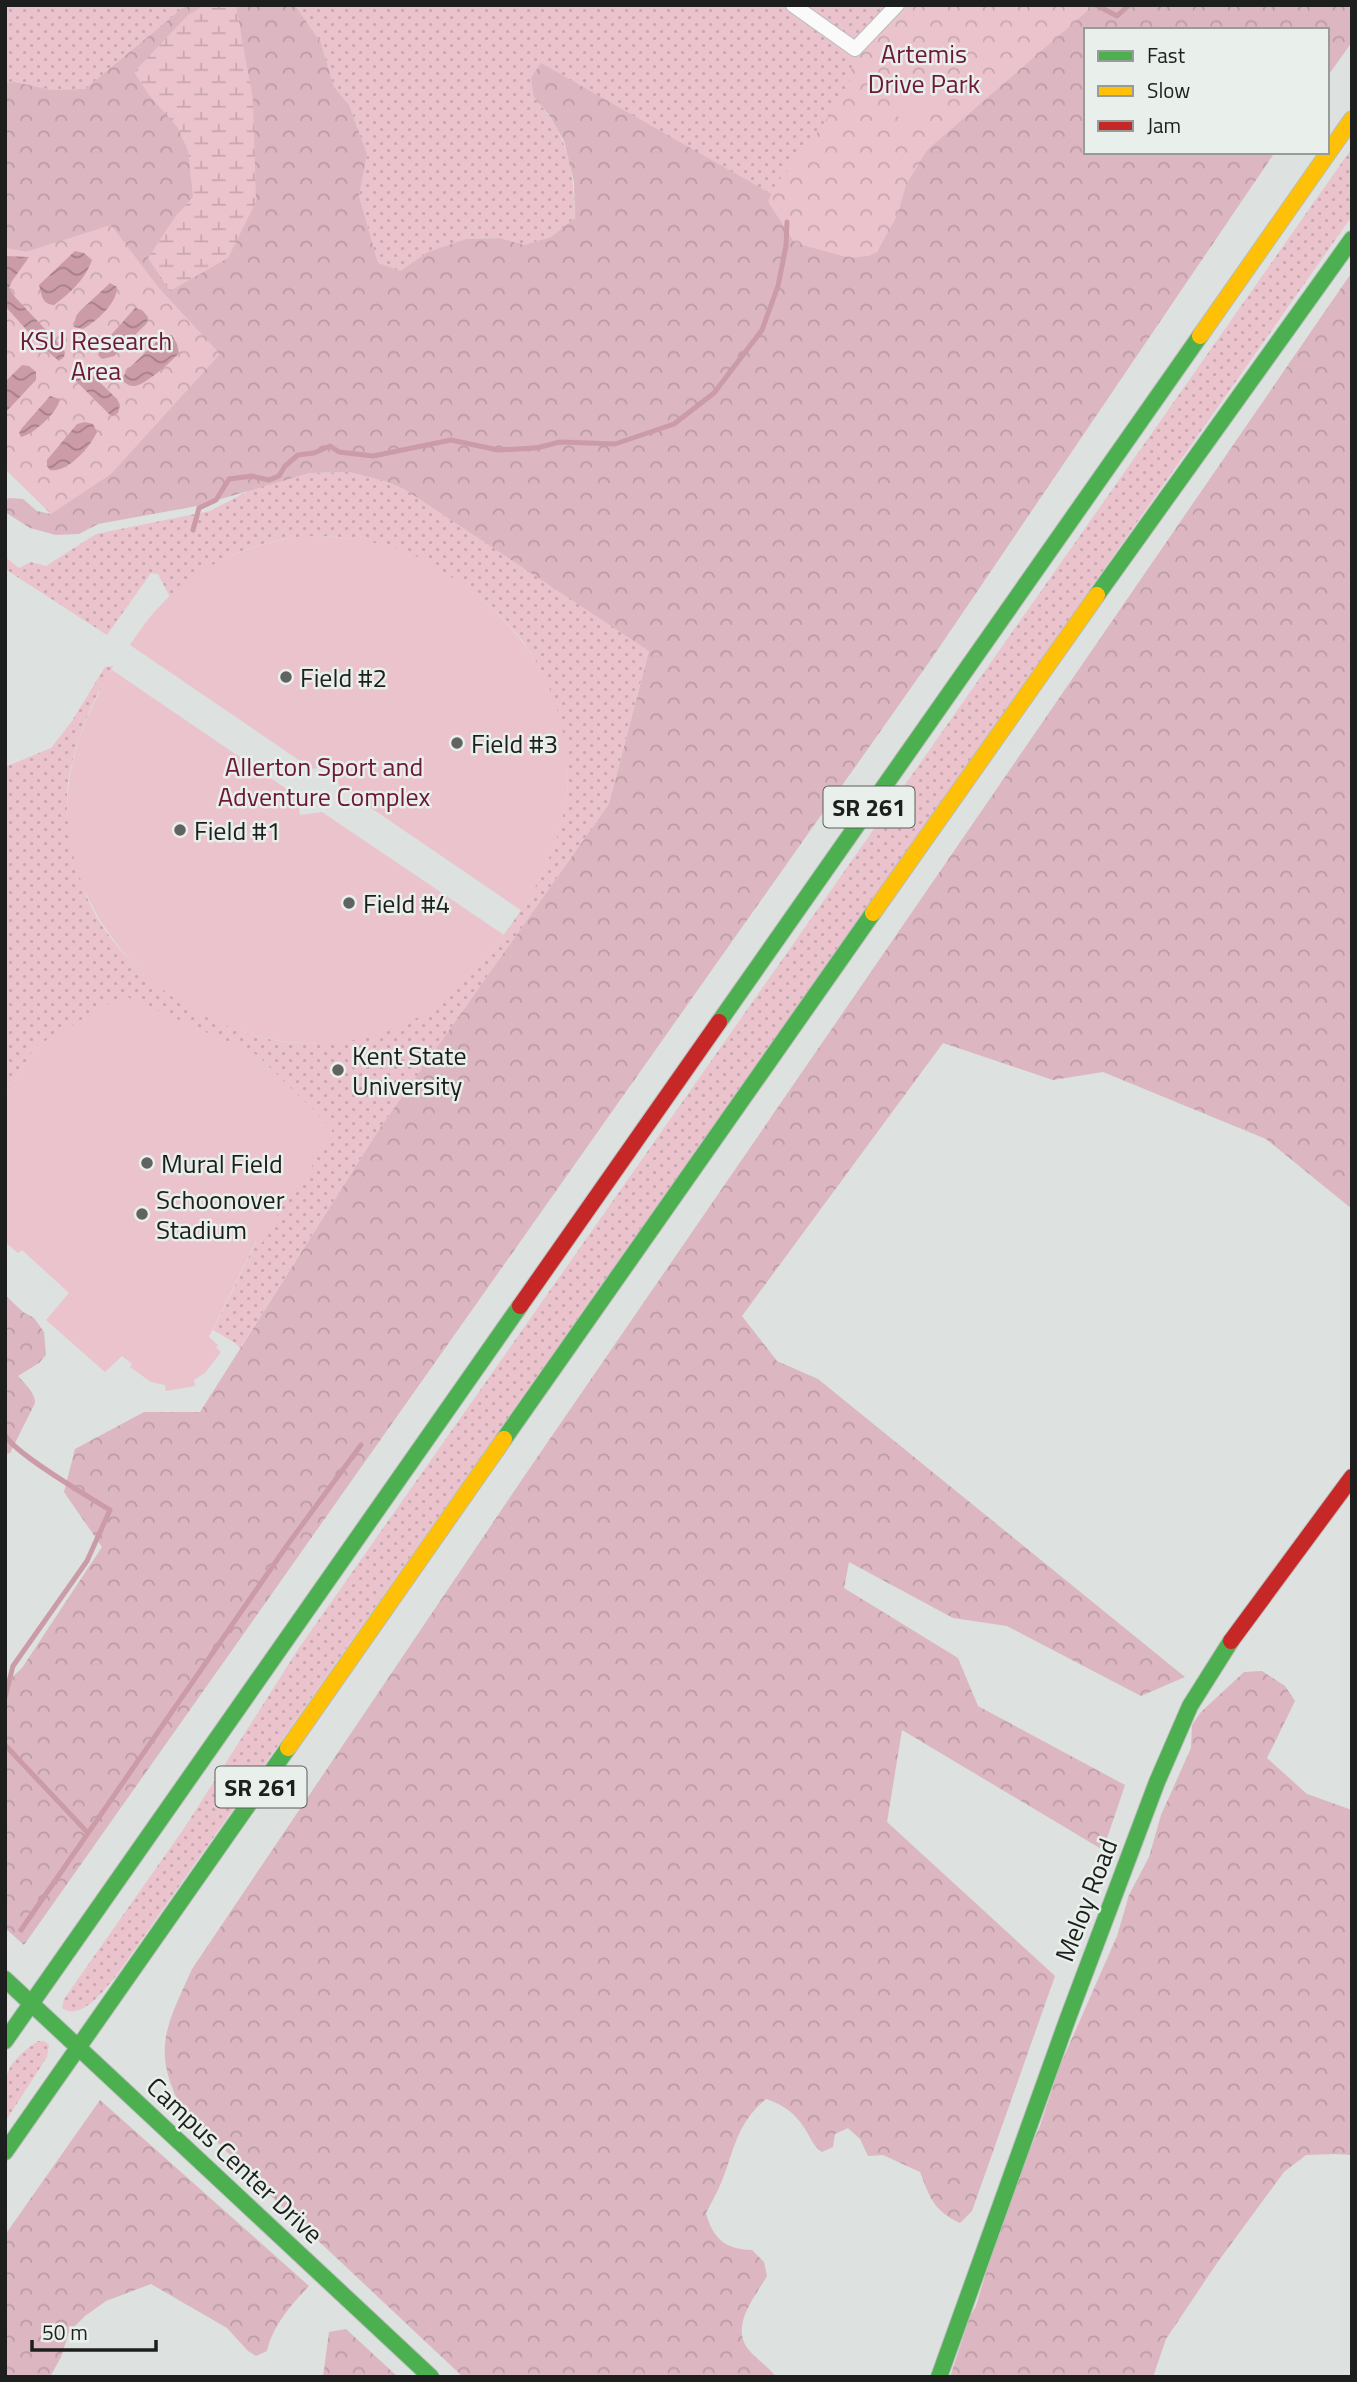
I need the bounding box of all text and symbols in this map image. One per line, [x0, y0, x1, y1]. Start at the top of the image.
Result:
legend [1084, 28, 1329, 154]
park label: Artemis Drive Park [868, 34, 980, 103]
text: Fast [1147, 39, 1186, 71]
text: Slow [1147, 74, 1190, 106]
text: Jam [1147, 109, 1181, 141]
park label: KSU Research Area [20, 321, 172, 390]
place label: Field #2 [300, 658, 387, 697]
marker: Field #2 [278, 669, 294, 685]
place label: Field #3 [471, 724, 558, 763]
marker: Field #3 [449, 735, 465, 751]
park label: Allerton Sport and Adventure Complex [218, 747, 431, 816]
road number: SR 261 [824, 786, 914, 828]
place label: Field #1 [194, 811, 281, 850]
marker: Field #1 [172, 822, 188, 838]
place label: Field #4 [363, 884, 450, 923]
marker: Field #4 [341, 895, 357, 911]
place label: Kent State University [352, 1036, 467, 1105]
marker: Kent State University [330, 1062, 346, 1078]
place label: Mural Field [161, 1144, 283, 1183]
marker: Mural Field [139, 1155, 155, 1171]
place label: Schoonover Stadium [156, 1180, 285, 1249]
marker: Schoonover Stadium [134, 1206, 150, 1222]
road number: SR 261 [216, 1766, 306, 1808]
street label: Meloy Road [1045, 1833, 1127, 1967]
street label: Campus Center Drive [138, 2068, 332, 2252]
scale bar [32, 2308, 156, 2352]
text: 50 m [42, 2316, 88, 2348]

